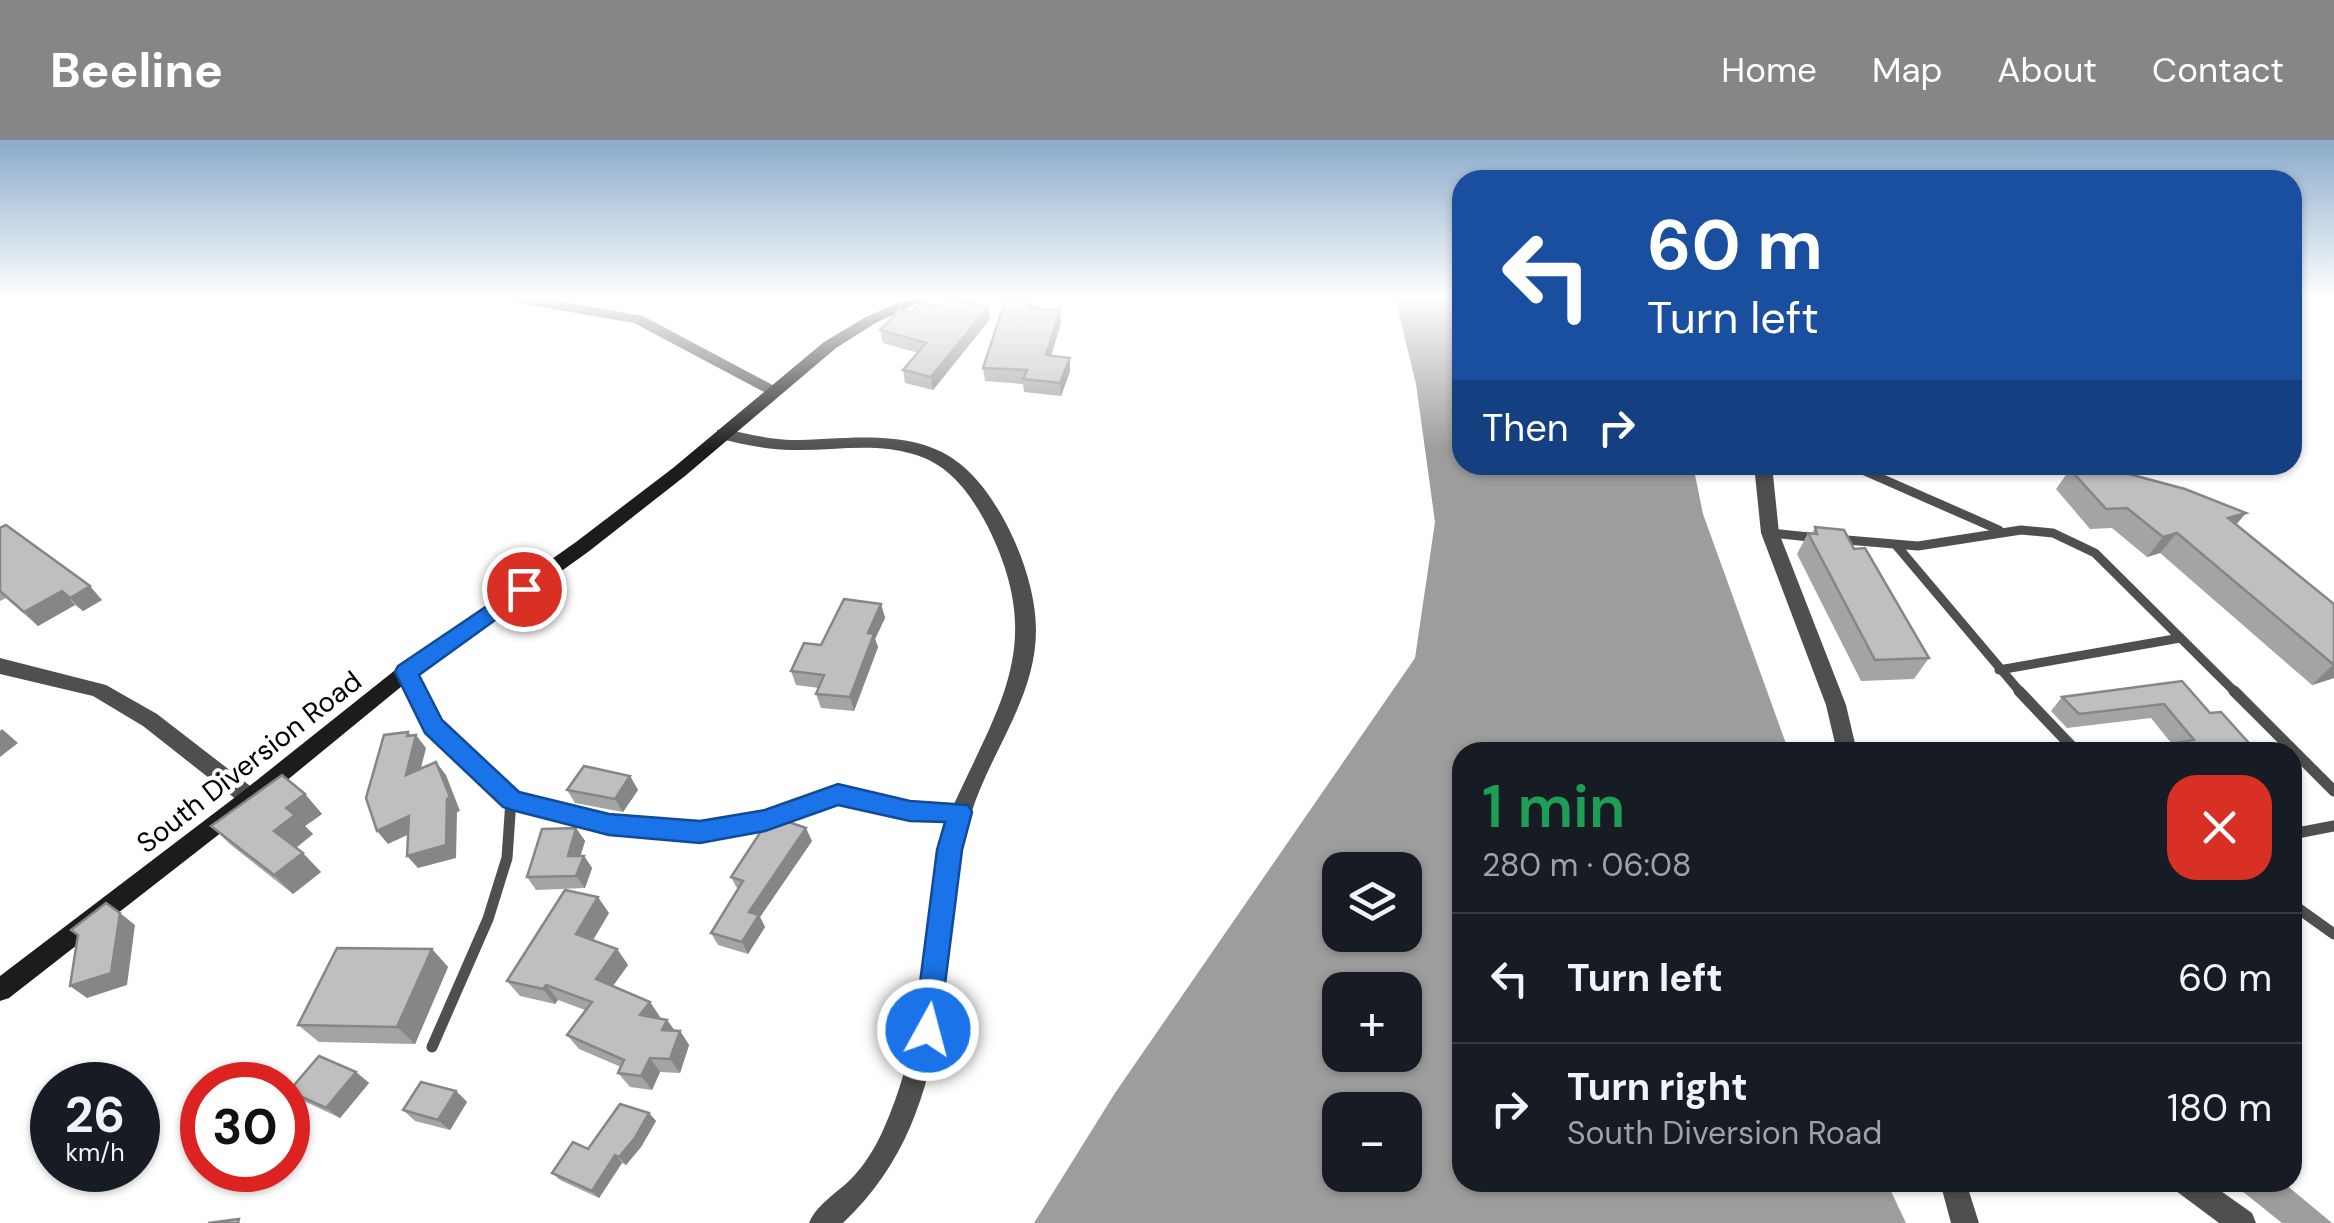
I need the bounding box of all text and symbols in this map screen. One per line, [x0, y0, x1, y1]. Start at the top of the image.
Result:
text: Beeline [50, 39, 223, 102]
text: Home [1721, 47, 1817, 93]
text: Map [1872, 47, 1942, 93]
text: About [1997, 47, 2097, 93]
text: Contact [2152, 47, 2284, 93]
text: 60 m [1647, 200, 1823, 291]
icon: left [1482, 210, 1612, 340]
text: Turn left [1647, 288, 1819, 347]
icon: right [1589, 400, 1644, 455]
text: Then [1482, 403, 1569, 453]
pin [482, 547, 567, 632]
icon: arrive [497, 562, 552, 617]
street label: South Diversion Road [129, 663, 369, 861]
text: 1 min [1482, 767, 1625, 846]
button: close [2167, 775, 2272, 880]
text: 280 m · 06:08 [1482, 844, 1691, 886]
map controls [1322, 852, 1422, 1192]
button: layers [1322, 852, 1422, 952]
icon: left [1482, 951, 1537, 1006]
text: Turn left [1567, 953, 1723, 1003]
text: 60 m [2178, 953, 2272, 1003]
button: + [1322, 972, 1422, 1072]
position arrow [876, 978, 980, 1082]
speed limit sign: 30 [180, 1062, 310, 1192]
text: Turn right [1567, 1062, 1748, 1112]
icon: right [1482, 1081, 1537, 1136]
text: 26 [65, 1082, 125, 1148]
text: 180 m [2167, 1083, 2272, 1133]
button: − [1322, 1092, 1422, 1192]
text: South Diversion Road [1567, 1112, 1882, 1154]
text: km/h [65, 1136, 125, 1169]

